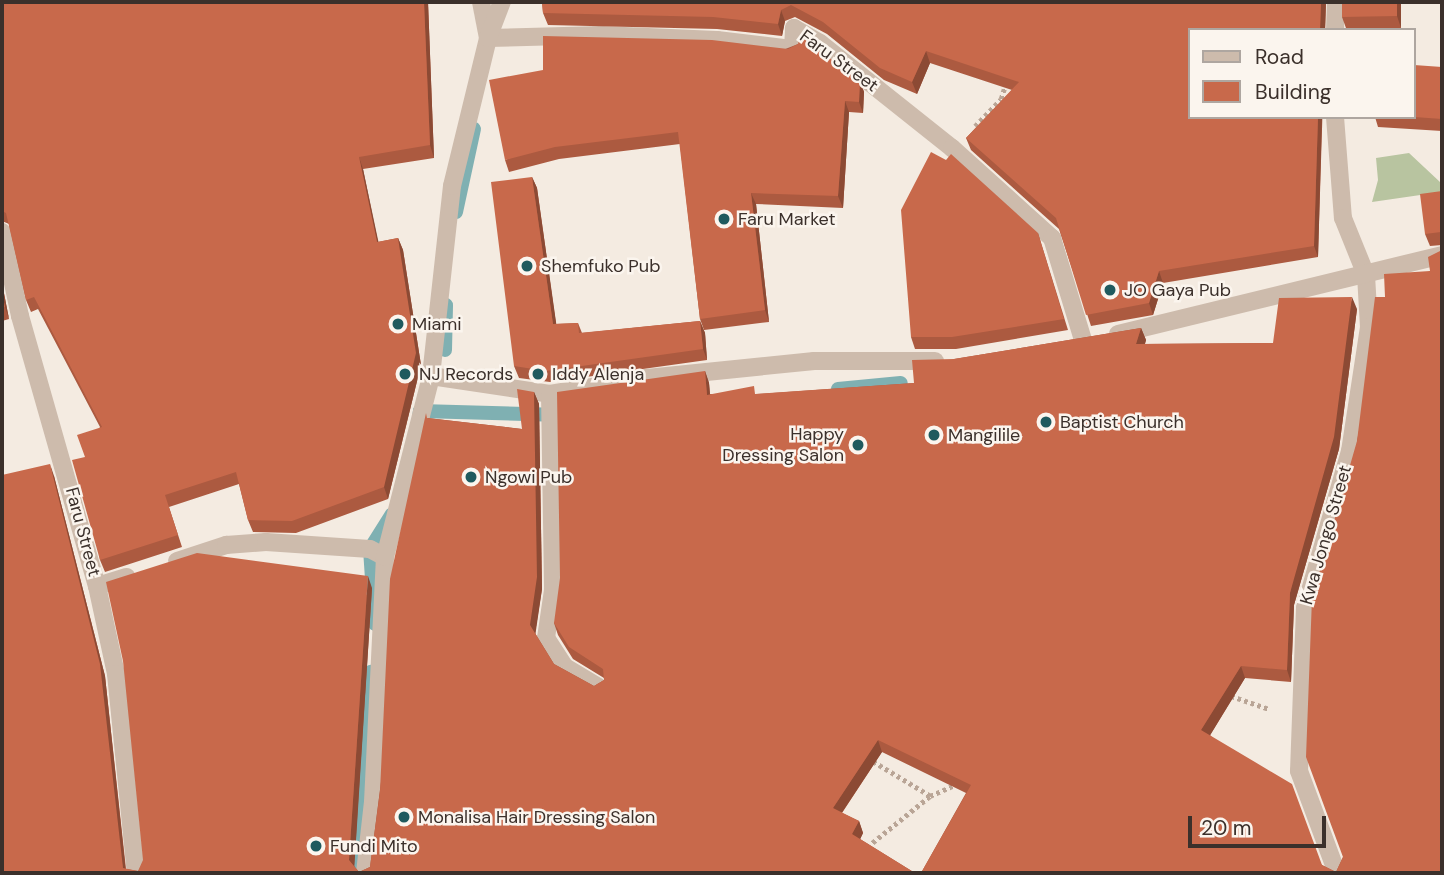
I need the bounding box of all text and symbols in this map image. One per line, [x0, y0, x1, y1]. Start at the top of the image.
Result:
street label: Faru Street [796, 25, 882, 97]
legend [1188, 28, 1416, 119]
text: Road [1255, 43, 1304, 71]
text: Building [1255, 78, 1331, 106]
place label: Faru Market [738, 208, 836, 230]
marker: Faru Market [716, 211, 732, 227]
place label: Shemfuko Pub [541, 255, 660, 277]
marker: Shemfuko Pub [519, 258, 535, 274]
place label: JO Gaya Pub [1124, 279, 1231, 301]
marker: JO Gaya Pub [1102, 282, 1118, 298]
place label: Miami [412, 313, 462, 335]
marker: Miami [390, 316, 406, 332]
place label: NJ Records [419, 363, 513, 385]
place label: Iddy Alenja [552, 363, 644, 385]
marker: NJ Records [397, 366, 413, 382]
marker: Iddy Alenja [530, 366, 546, 382]
place label: Baptist Church [1060, 411, 1184, 433]
marker: Baptist Church [1038, 414, 1054, 430]
place label: Happy Dressing Salon [722, 424, 844, 466]
place label: Mangilile [948, 424, 1020, 446]
marker: Mangilile [926, 427, 942, 443]
marker: Happy Dressing Salon [850, 437, 866, 453]
street label: Kwa Jongo Street [1296, 463, 1356, 607]
place label: Ngowi Pub [485, 466, 572, 488]
marker: Ngowi Pub [463, 469, 479, 485]
street label: Faru Street [61, 485, 105, 579]
scale bar [1192, 802, 1330, 846]
place label: Monalisa Hair Dressing Salon [418, 806, 655, 828]
marker: Monalisa Hair Dressing Salon [396, 809, 412, 825]
text: 20 m [1201, 814, 1252, 842]
place label: Fundi Mito [330, 835, 418, 857]
marker: Fundi Mito [308, 838, 324, 854]

